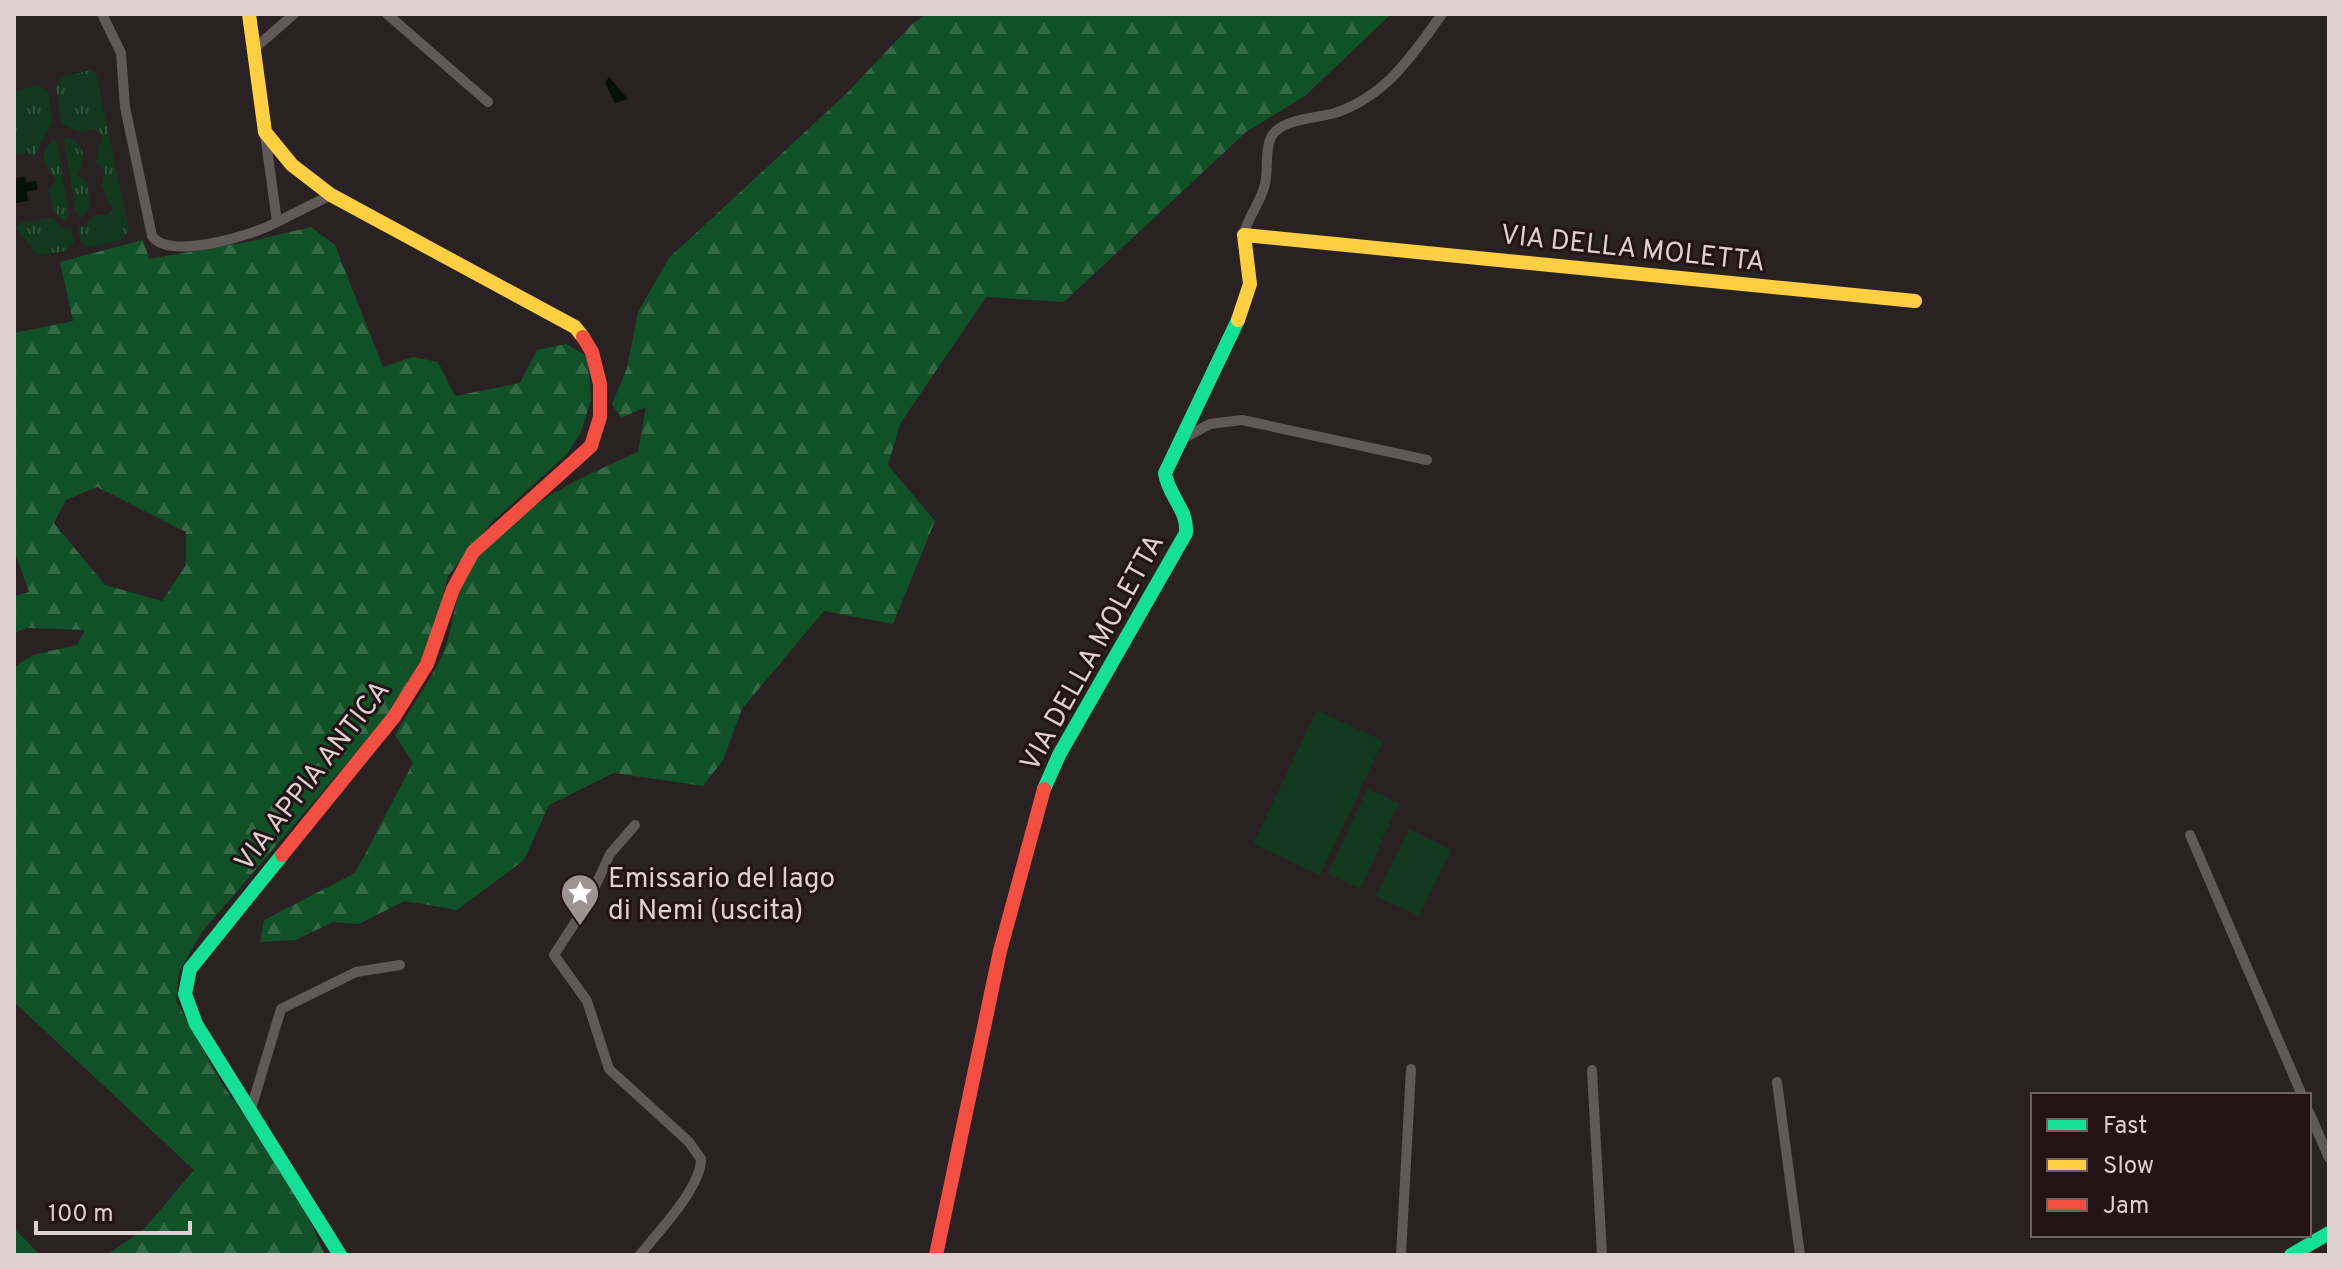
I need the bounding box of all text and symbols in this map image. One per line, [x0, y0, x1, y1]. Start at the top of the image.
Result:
street label: VIA DELLA MOLETTA [1499, 218, 1767, 282]
street label: VIA DELLA MOLETTA [1013, 529, 1174, 778]
street label: VIA APPIA ANTICA [228, 674, 399, 879]
place label: Emissario del lago di Nemi (uscita) [608, 862, 835, 930]
place icon: Emissario del lago di Nemi (uscita) [559, 872, 601, 927]
legend [2031, 1093, 2311, 1237]
text: Fast [2103, 1112, 2147, 1142]
text: Slow [2103, 1152, 2154, 1182]
scale bar [36, 1185, 190, 1235]
text: Jam [2103, 1192, 2149, 1222]
text: 100 m [48, 1200, 114, 1230]

